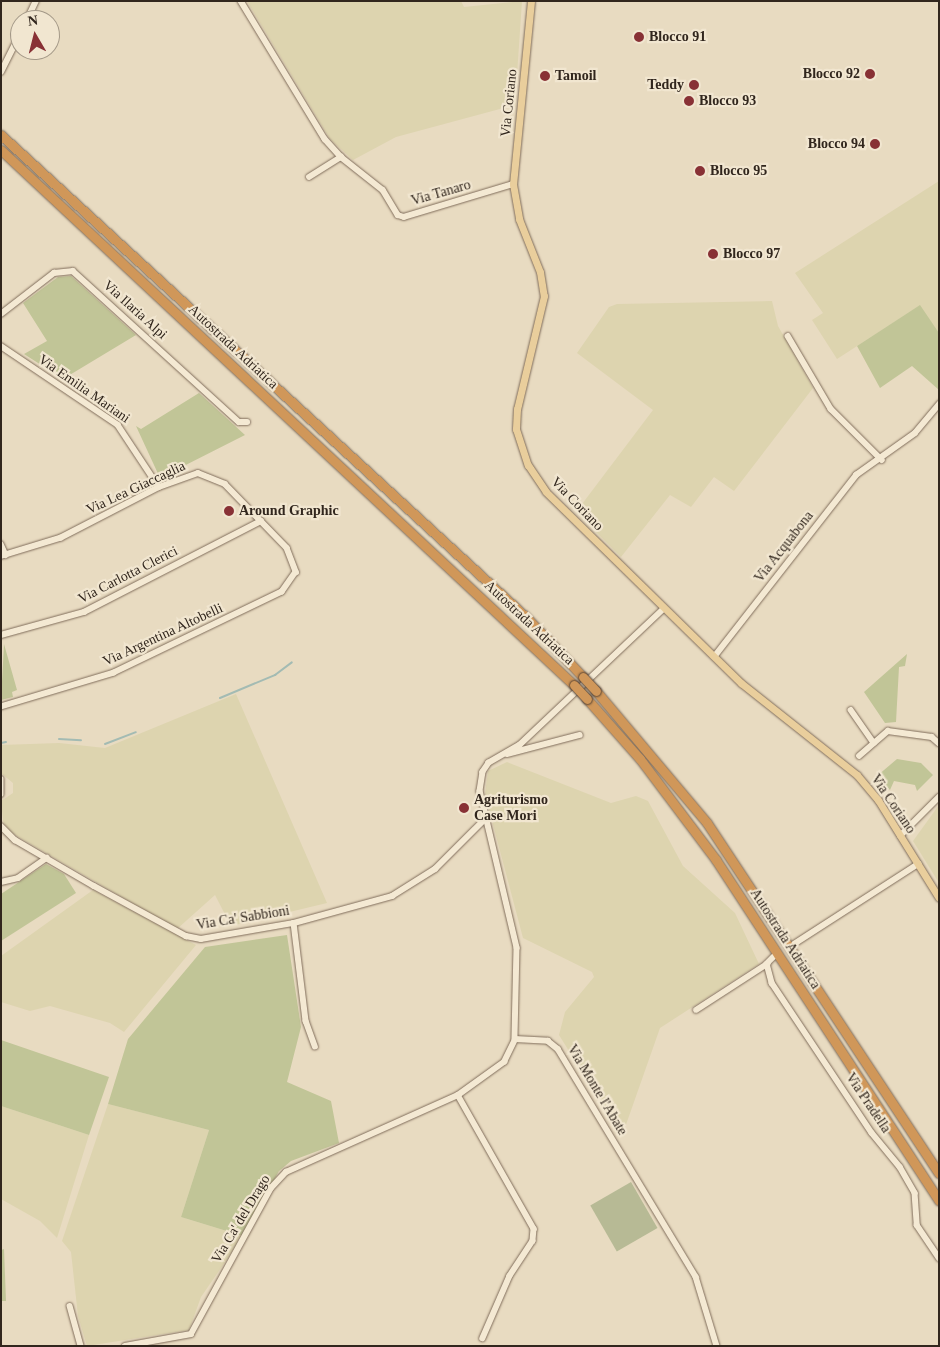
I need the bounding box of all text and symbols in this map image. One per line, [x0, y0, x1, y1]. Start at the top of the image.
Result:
north arrow [10, 10, 60, 60]
text: N [27, 13, 39, 29]
place label: Blocco 91 [649, 29, 706, 45]
marker: Blocco 91 [633, 31, 645, 43]
place label: Blocco 92 [803, 66, 860, 82]
street label: Via Coriano [497, 68, 521, 138]
place label: Tamoil [555, 68, 596, 84]
marker: Blocco 92 [864, 68, 876, 80]
marker: Tamoil [539, 70, 551, 82]
place label: Teddy [647, 77, 684, 93]
marker: Teddy [688, 79, 700, 91]
place label: Blocco 93 [699, 93, 756, 109]
marker: Blocco 93 [683, 95, 695, 107]
place label: Blocco 94 [808, 136, 865, 152]
marker: Blocco 94 [869, 138, 881, 150]
place label: Blocco 95 [710, 163, 767, 179]
marker: Blocco 95 [694, 165, 706, 177]
street label: Via Tanaro [409, 176, 473, 210]
place label: Blocco 97 [723, 246, 780, 262]
marker: Blocco 97 [707, 248, 719, 260]
street label: Via Ilaria Alpi [99, 277, 171, 343]
street label: Autostrada Adriatica [184, 301, 282, 393]
street label: Via Emilia Mariani [35, 351, 133, 427]
street label: Via Lea Giaccaglia [84, 458, 188, 518]
street label: Via Coriano [547, 474, 607, 534]
place label: Around Graphic [239, 503, 339, 519]
marker: Around Graphic [223, 505, 235, 517]
street label: Via Acquabona [751, 508, 817, 586]
street label: Via Carlotta Clerici [75, 543, 181, 607]
street label: Autostrada Adriatica [480, 577, 578, 669]
street label: Via Argentina Altobelli [100, 600, 226, 670]
street label: Via Coriano [867, 771, 919, 837]
place label: Agriturismo Case Mori [474, 792, 548, 824]
marker: Agriturismo Case Mori [458, 802, 470, 814]
street label: Autostrada Adriatica [746, 885, 824, 993]
street label: Via Ca' Sabbioni [195, 902, 291, 934]
street label: Via Monte l'Abate [563, 1042, 631, 1138]
street label: Via Pradella [842, 1070, 894, 1136]
street label: Via Ca' del Drago [208, 1172, 274, 1266]

